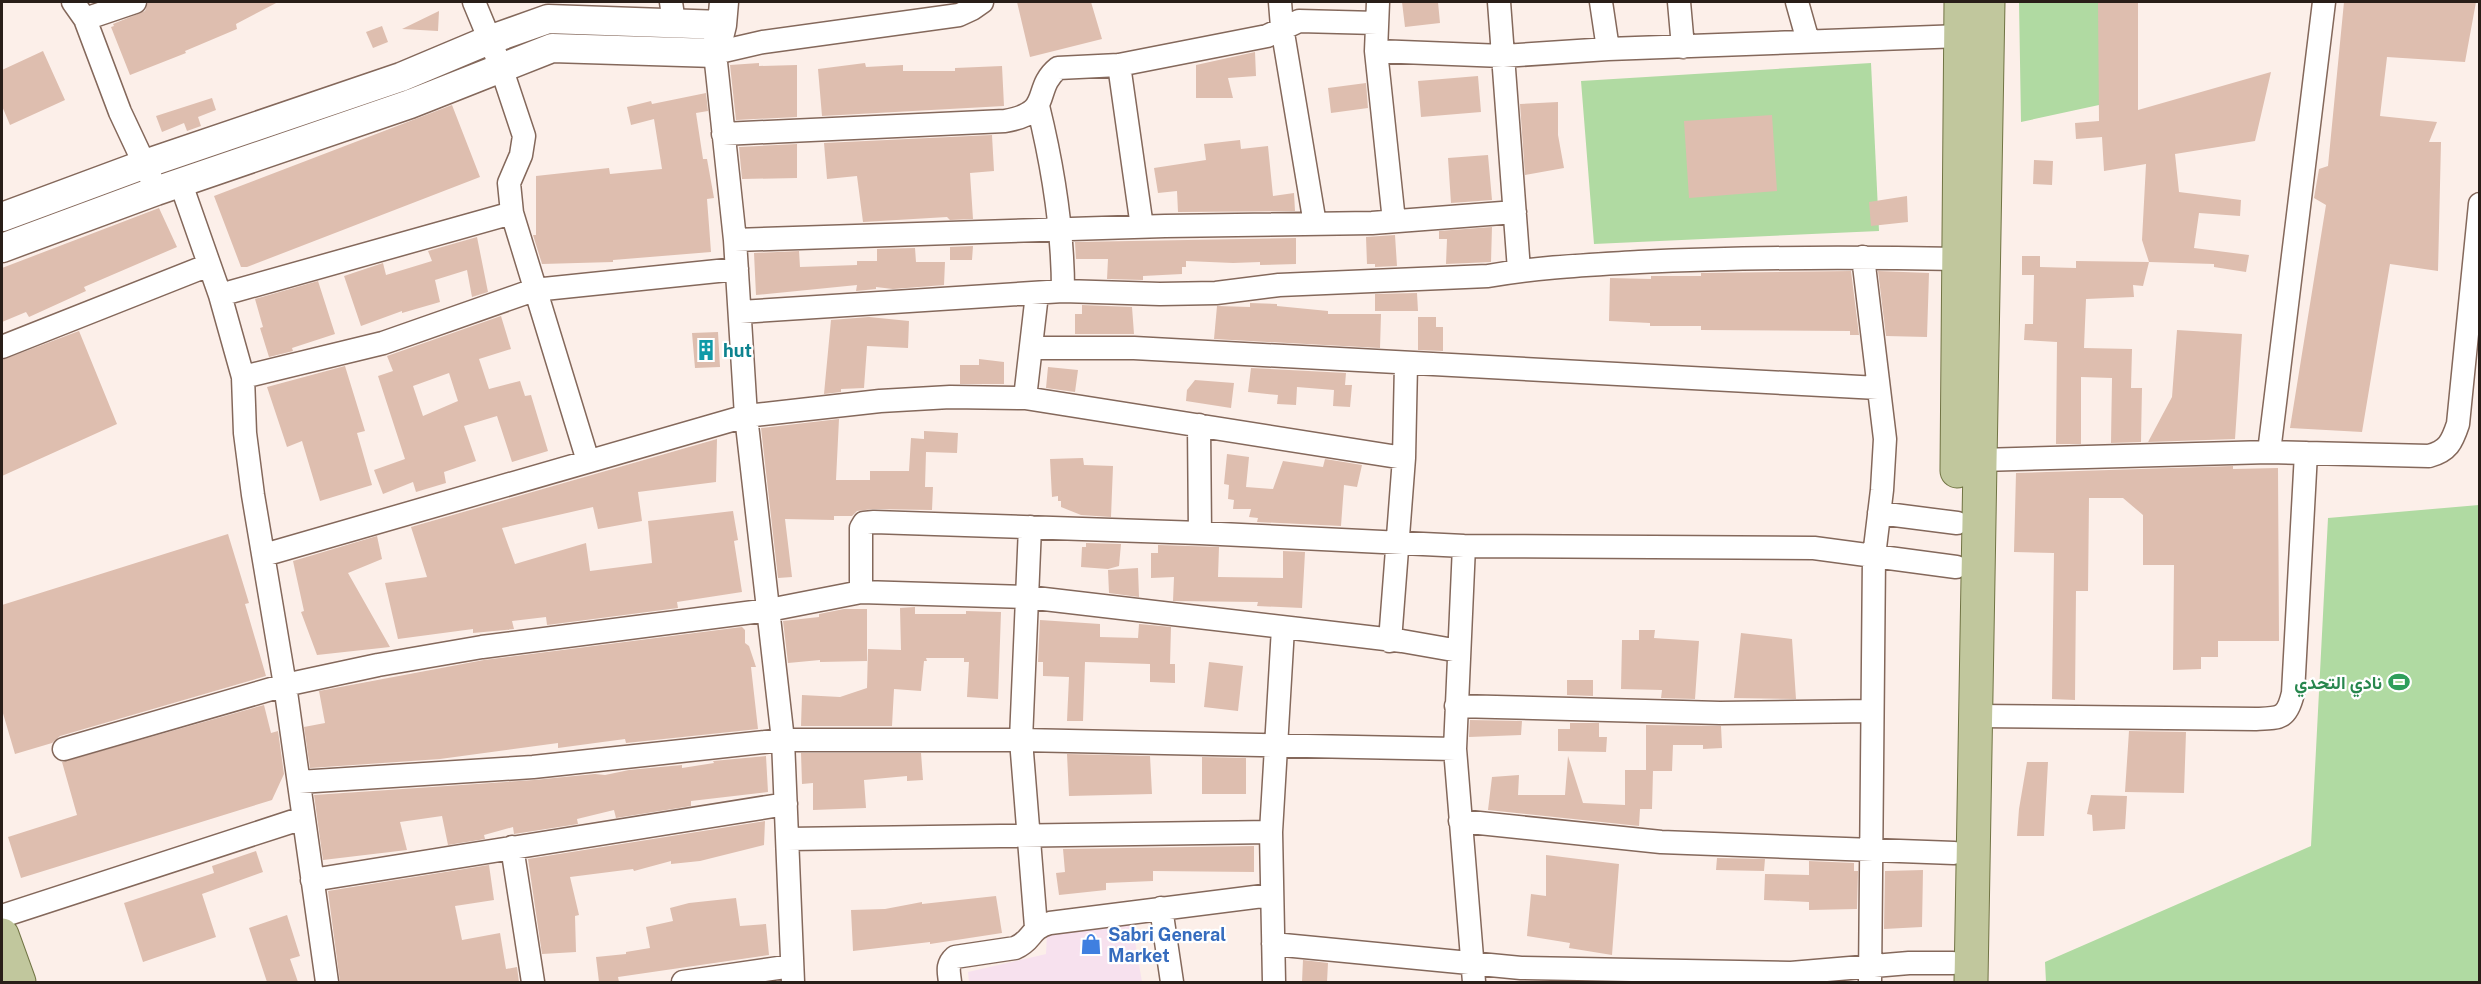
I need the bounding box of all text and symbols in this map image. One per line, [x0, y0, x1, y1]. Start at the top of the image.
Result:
building icon: hut [694, 338, 718, 362]
place label: hut [723, 340, 752, 361]
sports icon: نادي التحدي [2387, 670, 2411, 694]
place label: نادي التحدي [2294, 672, 2382, 698]
place label: Sabri General Market [1108, 924, 1226, 966]
shop icon: Sabri General Market [1079, 932, 1103, 956]

